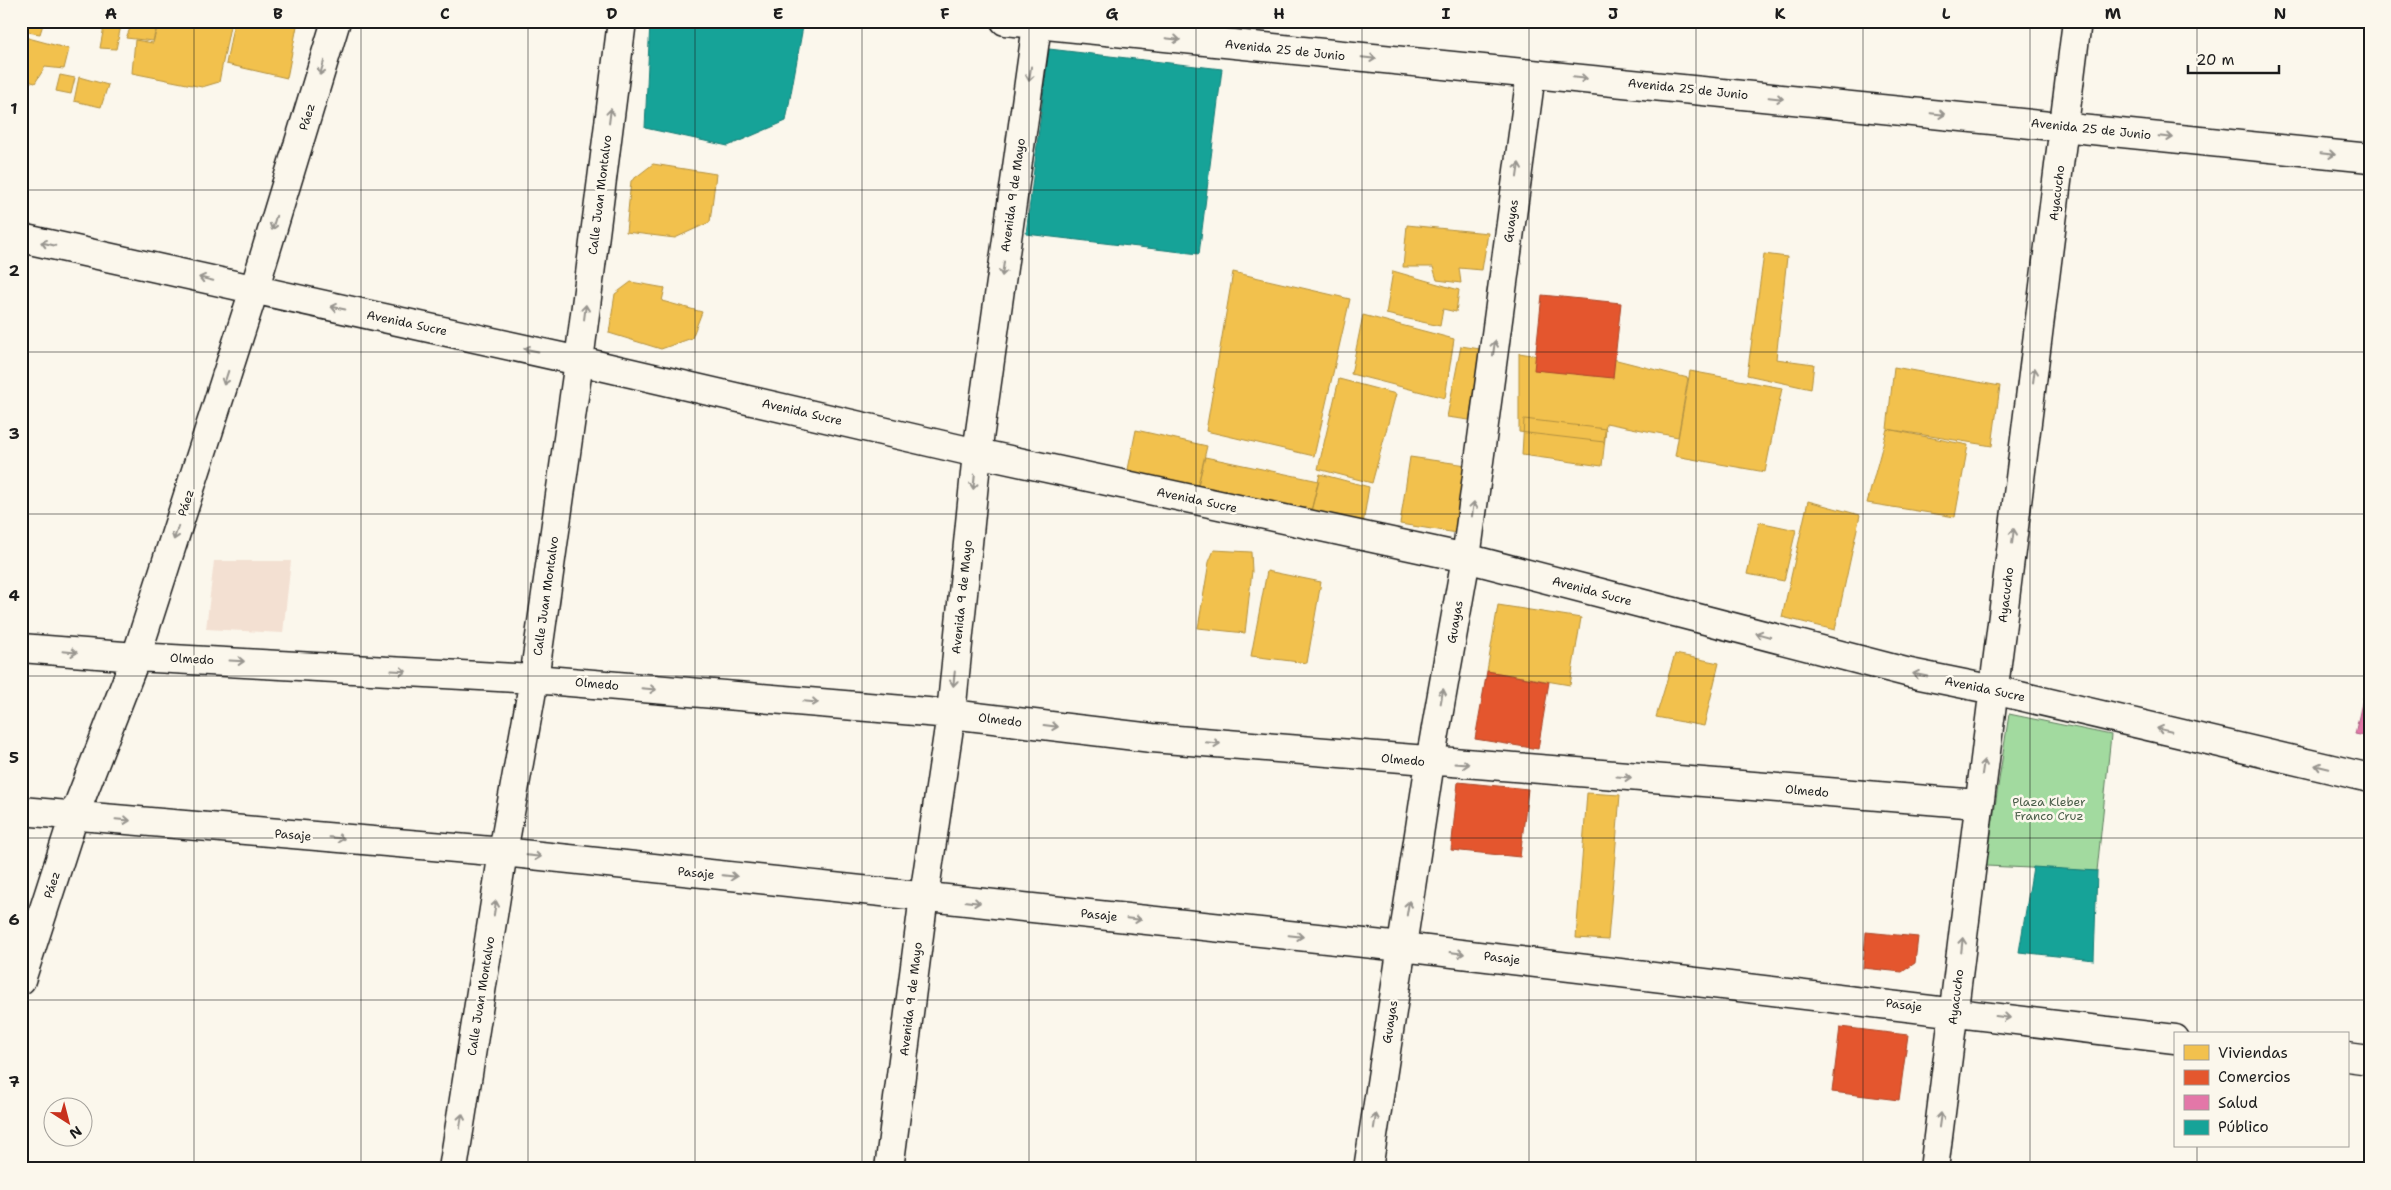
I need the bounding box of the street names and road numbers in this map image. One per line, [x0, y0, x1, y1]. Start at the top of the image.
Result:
street label: Avenida 25 de Junio [1224, 36, 1346, 64]
street label: Avenida 25 de Junio [1627, 75, 1749, 103]
street label: Páez [295, 101, 319, 133]
street label: Avenida 25 de Junio [2030, 115, 2152, 143]
street label: Calle Juan Montalvo [585, 134, 615, 256]
street label: Avenida 9 de Mayo [997, 137, 1029, 253]
street label: Ayacucho [2046, 164, 2068, 222]
street label: Guayas [1500, 198, 1522, 244]
street label: Avenida Sucre [365, 307, 449, 339]
street label: Avenida Sucre [760, 395, 844, 429]
street label: Avenida Sucre [1155, 484, 1239, 516]
street label: Páez [174, 487, 198, 519]
street label: Calle Juan Montalvo [530, 535, 562, 657]
street label: Avenida 9 de Mayo [948, 539, 976, 655]
street label: Ayacucho [1995, 566, 2017, 624]
street label: Avenida Sucre [1550, 573, 1634, 609]
street label: Guayas [1443, 599, 1467, 645]
street label: Olmedo [170, 650, 214, 668]
street label: Avenida Sucre [1943, 673, 2027, 705]
street label: Olmedo [574, 674, 620, 694]
street label: Olmedo [977, 709, 1023, 731]
street label: Olmedo [1380, 750, 1426, 770]
street label: Olmedo [1784, 781, 1830, 801]
street label: Pasaje [274, 825, 312, 845]
street label: Pasaje [677, 863, 715, 883]
street label: Páez [40, 869, 64, 901]
street label: Pasaje [1080, 905, 1118, 925]
street label: Calle Juan Montalvo [464, 935, 498, 1057]
street label: Avenida 9 de Mayo [896, 941, 926, 1057]
street label: Pasaje [1483, 948, 1521, 968]
street label: Ayacucho [1945, 968, 1967, 1026]
street label: Pasaje [1885, 995, 1923, 1015]
street label: Guayas [1379, 999, 1401, 1045]

